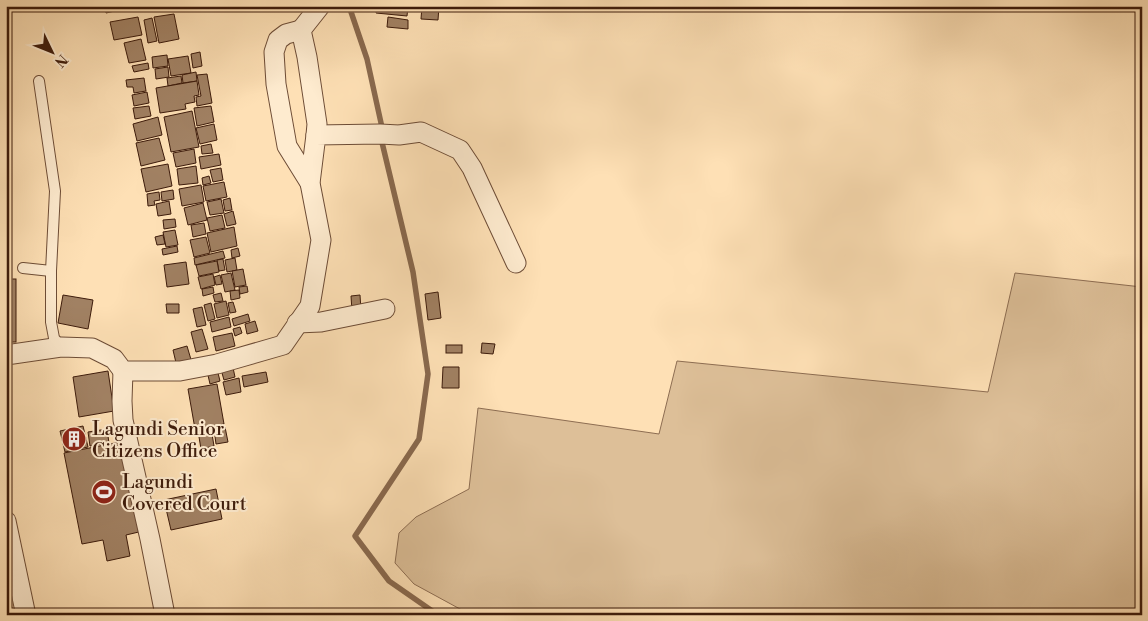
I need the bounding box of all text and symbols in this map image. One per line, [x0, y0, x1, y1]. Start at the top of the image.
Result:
north arrow [28, 28, 78, 78]
text: N [50, 50, 71, 70]
place label: Lagundi Senior Citizens Office [92, 417, 224, 463]
building icon: Lagundi Senior Citizens Office [61, 426, 87, 452]
place label: Lagundi Covered Court [122, 470, 247, 516]
sports icon: Lagundi Covered Court [91, 479, 117, 505]

